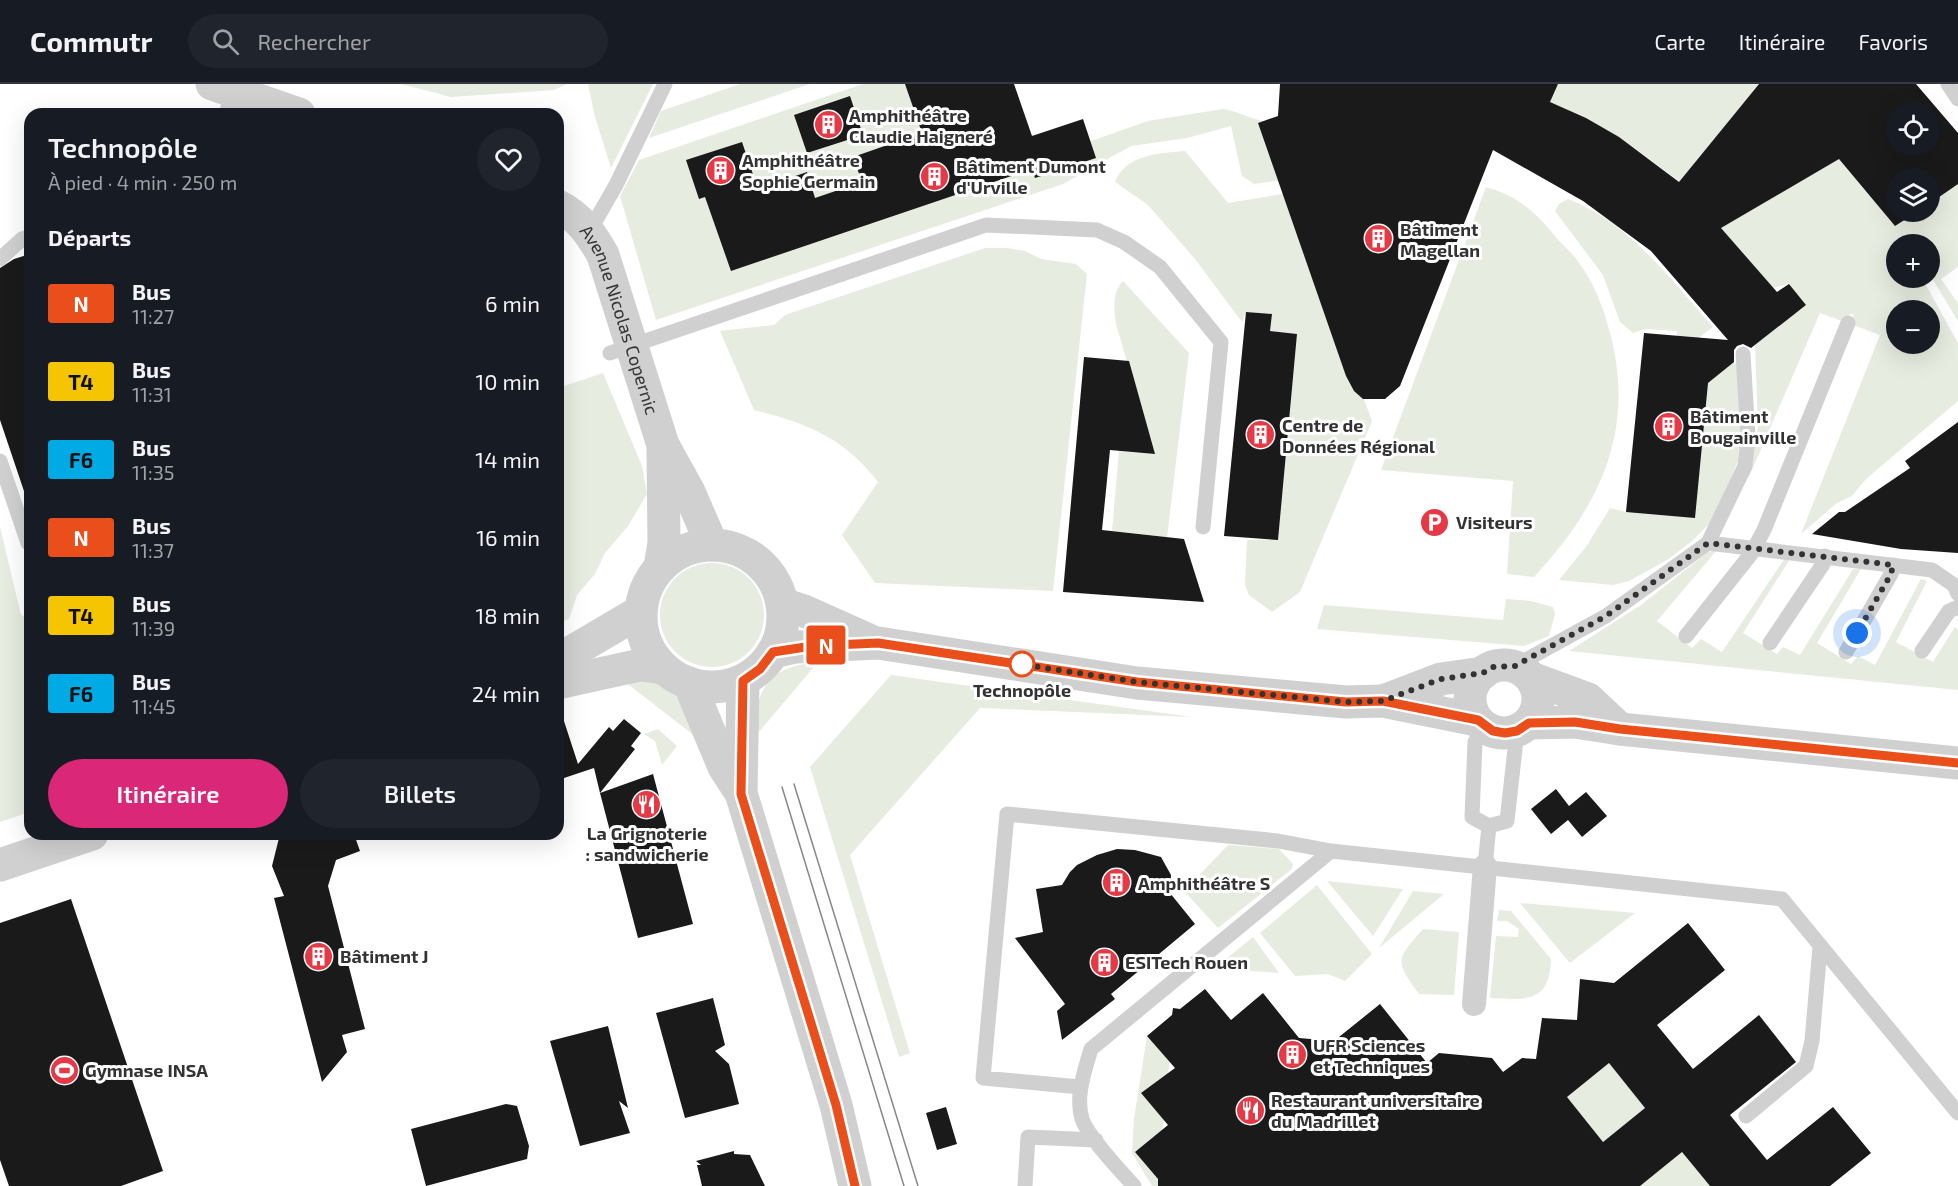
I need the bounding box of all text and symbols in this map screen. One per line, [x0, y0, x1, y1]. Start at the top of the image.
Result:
search box [188, 14, 608, 68]
text: Commutr [30, 24, 152, 58]
icon: search [209, 25, 242, 58]
text: Rechercher [257, 28, 371, 54]
text: Carte [1654, 29, 1706, 54]
text: Itinéraire [1739, 29, 1825, 54]
text: Favoris [1858, 29, 1928, 54]
map controls [1886, 102, 1940, 354]
button: locate [1886, 102, 1940, 156]
place label: Amphithéâtre Claudie Haigneré [849, 104, 993, 147]
building icon: Amphithéâtre Claudie Haigneré [812, 109, 844, 141]
button: heart [477, 128, 540, 191]
text: Technopôle [48, 130, 198, 164]
place label: Amphithéâtre Sophie Germain [742, 149, 875, 192]
building icon: Amphithéâtre Sophie Germain [705, 154, 737, 186]
place label: Bâtiment Dumont d'Urville [956, 155, 1106, 198]
building icon: Bâtiment Dumont d'Urville [919, 160, 951, 192]
button: layers [1886, 168, 1940, 222]
text: À pied · 4 min · 250 m [48, 170, 237, 194]
place label: Bâtiment Magellan [1400, 218, 1480, 261]
street label: Avenue Nicolas Copernic [576, 220, 664, 417]
building icon: Bâtiment Magellan [1363, 223, 1395, 255]
text: Départs [48, 224, 131, 250]
button: + [1886, 234, 1940, 288]
text: Bus [132, 278, 171, 304]
text: 6 min [485, 290, 540, 316]
text: N [73, 291, 89, 316]
button: − [1886, 300, 1940, 354]
text: 11:27 [132, 304, 174, 328]
text: Bus [132, 356, 171, 382]
text: 10 min [476, 368, 540, 394]
text: T4 [68, 369, 94, 394]
text: 11:31 [132, 382, 172, 406]
place label: Bâtiment Bougainville [1690, 405, 1796, 448]
building icon: Bâtiment Bougainville [1653, 410, 1685, 442]
place label: Centre de Données Régional [1282, 414, 1435, 457]
building icon: Centre de Données Régional [1245, 419, 1277, 451]
text: Bus [132, 434, 171, 460]
text: 14 min [475, 446, 540, 472]
text: F6 [69, 447, 93, 472]
text: 11:35 [132, 460, 174, 484]
parking icon: Visiteurs [1419, 506, 1451, 538]
place label: Visiteurs [1456, 511, 1532, 533]
text: Bus [132, 512, 171, 538]
text: 16 min [476, 524, 540, 550]
text: N [73, 525, 89, 550]
text: 11:37 [132, 538, 174, 562]
text: Bus [132, 590, 171, 616]
text: 18 min [475, 602, 540, 628]
text: T4 [68, 603, 94, 628]
text: 11:39 [132, 616, 175, 640]
your location [1842, 618, 1872, 648]
line badge: N [806, 626, 846, 664]
text: N [818, 633, 834, 658]
marker: Technopôle [1009, 651, 1035, 677]
text: Bus [132, 668, 171, 694]
place label: Technopôle [973, 679, 1071, 701]
text: 24 min [472, 680, 540, 706]
text: F6 [69, 681, 93, 706]
text: 11:45 [132, 694, 176, 718]
button: Itinéraire [48, 759, 288, 828]
button: Billets [300, 759, 540, 828]
restaurant icon: La Grignoterie : sandwicherie [631, 788, 663, 820]
place label: La Grignoterie : sandwicherie [585, 822, 709, 865]
building icon: Amphithéâtre S [1101, 867, 1133, 899]
place label: Amphithéâtre S [1138, 872, 1270, 894]
building icon: Bâtiment J [303, 940, 335, 972]
place label: Bâtiment J [340, 945, 429, 967]
building icon: ESITech Rouen [1088, 946, 1120, 978]
place label: ESITech Rouen [1125, 951, 1248, 973]
place label: UFR Sciences et Techniques [1313, 1034, 1430, 1077]
building icon: UFR Sciences et Techniques [1276, 1039, 1308, 1071]
sports icon: Gymnase INSA [48, 1054, 80, 1086]
place label: Gymnase INSA [85, 1059, 208, 1081]
place label: Restaurant universitaire du Madrillet [1271, 1089, 1480, 1132]
restaurant icon: Restaurant universitaire du Madrillet [1234, 1094, 1266, 1126]

